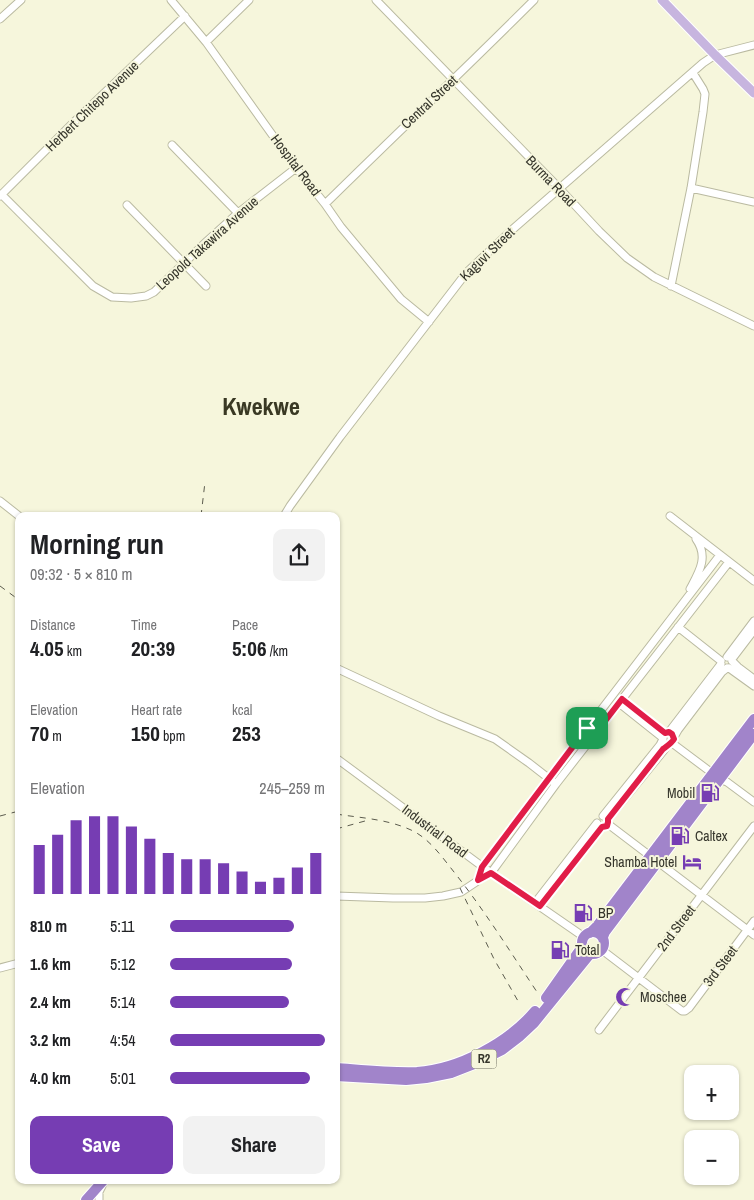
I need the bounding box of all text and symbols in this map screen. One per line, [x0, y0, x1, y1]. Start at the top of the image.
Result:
street label: Herbert Chitepo Avenue [42, 57, 142, 155]
street label: Central Street [397, 71, 461, 133]
street label: Hospital Road [267, 131, 325, 199]
street label: Burma Road [522, 152, 580, 210]
street label: Leopold Takawira Avenue [152, 192, 262, 294]
street label: Kaguvi Street [456, 223, 518, 285]
district label: Kwekwe [222, 390, 300, 422]
text: Morning run [30, 525, 164, 563]
button: share [273, 529, 325, 581]
text: 09:32 · 5 × 810 m [30, 563, 133, 585]
text: Distance [30, 616, 75, 634]
text: Time [131, 616, 157, 634]
text: Pace [232, 616, 258, 634]
text: 4.05 [30, 634, 64, 663]
text: 20:39 [131, 634, 175, 663]
text: 5:06 [232, 634, 266, 663]
text: km [64, 642, 82, 660]
text: /km [266, 642, 288, 660]
text: Elevation [30, 701, 78, 719]
text: Heart rate [131, 701, 182, 719]
text: kcal [232, 701, 252, 719]
pin [566, 707, 608, 749]
icon: arrive [573, 714, 601, 742]
text: 70 [30, 719, 49, 748]
text: 150 [131, 719, 160, 748]
text: 253 [232, 719, 261, 748]
text: m [49, 727, 62, 745]
text: bpm [160, 727, 185, 745]
text: Elevation [30, 777, 85, 799]
text: 245–259 m [259, 777, 325, 799]
fuel station icon: Mobil [699, 782, 721, 804]
place label: Mobil [667, 784, 695, 802]
street label: Industrial Road [398, 800, 472, 862]
fuel station icon: Caltex [669, 825, 691, 847]
place label: Caltex [695, 827, 728, 845]
hotel icon: Shamba Hotel [681, 851, 703, 873]
place label: Shamba Hotel [604, 853, 677, 871]
street label: 2nd Street [653, 901, 699, 955]
fuel station icon: BP [572, 902, 594, 924]
place label: BP [598, 904, 614, 922]
text: 810 m [30, 915, 67, 937]
text: 5:11 [110, 915, 135, 937]
fuel station icon: Total [549, 939, 571, 961]
place label: Total [575, 941, 599, 959]
street label: 3rd Steet [699, 942, 741, 990]
text: 1.6 km [30, 953, 71, 975]
text: 5:12 [110, 953, 136, 975]
mosque icon: Moschee [614, 986, 636, 1008]
place label: Moschee [640, 988, 687, 1006]
text: 2.4 km [30, 991, 71, 1013]
text: 5:14 [110, 991, 136, 1013]
text: 3.2 km [30, 1029, 71, 1051]
text: 4:54 [110, 1029, 136, 1051]
road number: R2 [472, 1050, 496, 1068]
map controls [684, 1065, 739, 1185]
button: + [684, 1065, 739, 1120]
text: 4.0 km [30, 1067, 71, 1089]
text: 5:01 [110, 1067, 136, 1089]
button: Save [30, 1116, 173, 1174]
button: Share [183, 1116, 325, 1174]
button: − [684, 1130, 739, 1185]

